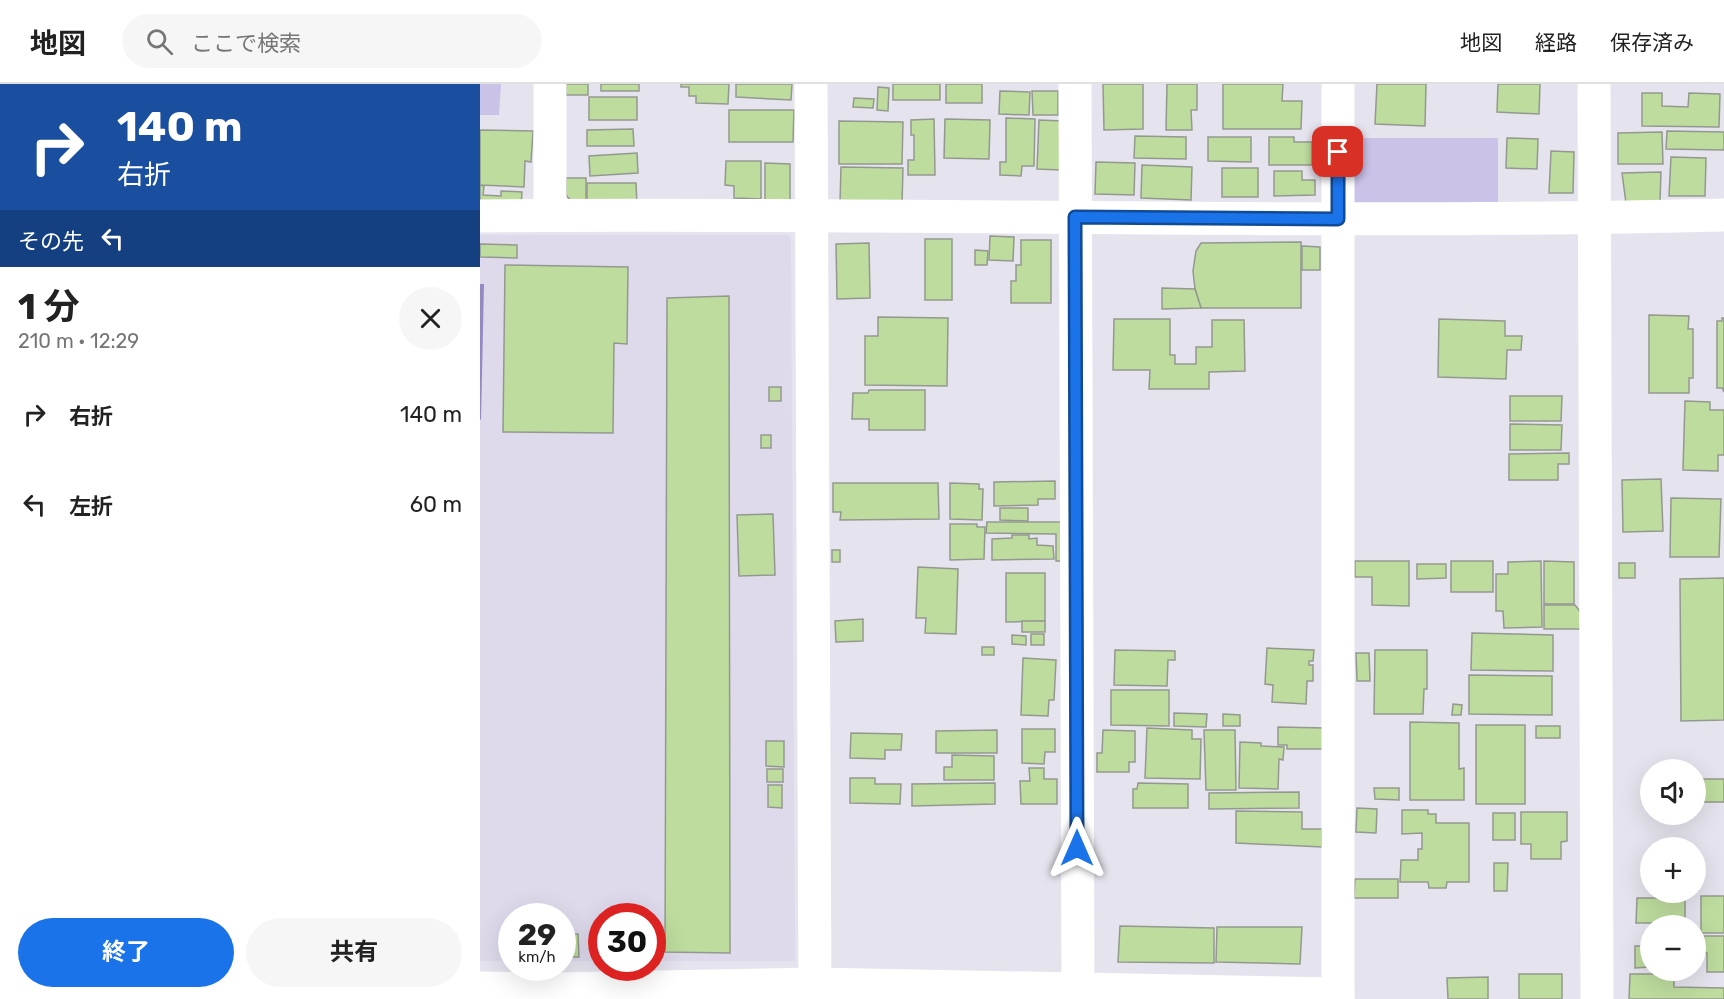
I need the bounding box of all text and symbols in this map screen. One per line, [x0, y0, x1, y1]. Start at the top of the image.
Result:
search box [122, 14, 542, 68]
icon: search [143, 25, 176, 58]
text: 地図 [30, 27, 86, 60]
text: ここで検索 [191, 30, 301, 57]
text: 地図 [1460, 30, 1502, 55]
text: 経路 [1535, 30, 1577, 55]
text: 保存済み [1610, 30, 1694, 55]
text: 140 m [117, 102, 243, 152]
icon: right [18, 108, 96, 186]
pin [1312, 126, 1363, 177]
icon: arrive [1321, 135, 1354, 168]
text: 右折 [117, 159, 171, 191]
icon: left [96, 222, 129, 255]
text: その先 [18, 228, 84, 255]
text: 1 分 [18, 285, 80, 328]
button: close [399, 287, 462, 350]
text: 210 m · 12:29 [18, 329, 139, 353]
icon: right [18, 398, 51, 431]
text: 140 m [400, 401, 462, 428]
text: 右折 [69, 403, 113, 430]
icon: left [18, 488, 51, 521]
text: 60 m [410, 491, 462, 518]
text: 左折 [69, 493, 113, 520]
map controls [1640, 759, 1706, 981]
button: sound [1640, 759, 1706, 825]
position arrow [1045, 816, 1109, 880]
button: + [1640, 837, 1706, 903]
speed limit sign: 30 [588, 903, 666, 981]
button: − [1640, 915, 1706, 981]
text: 29 [518, 917, 556, 953]
button: 終了 [18, 918, 234, 987]
button: 共有 [246, 918, 462, 987]
text: km/h [518, 948, 556, 966]

